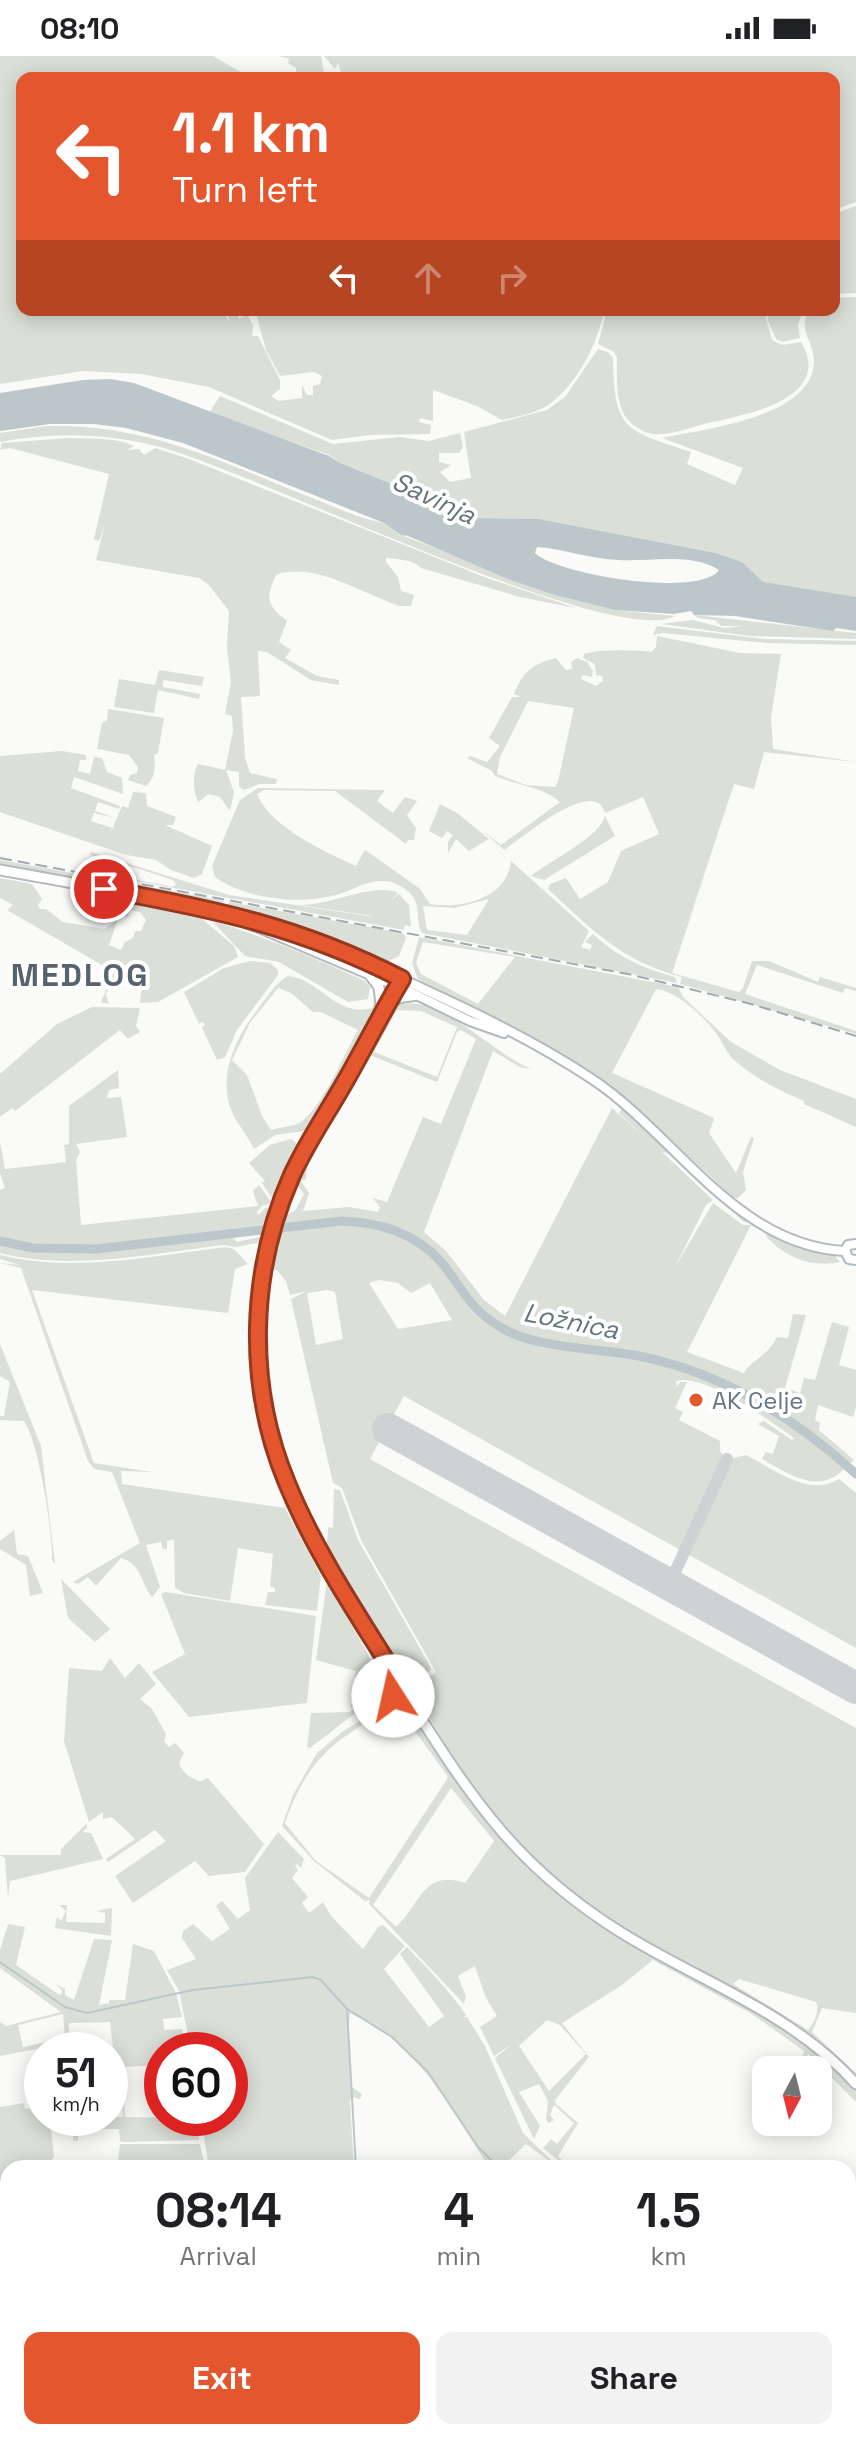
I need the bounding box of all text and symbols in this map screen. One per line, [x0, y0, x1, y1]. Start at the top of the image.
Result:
text: 08:10 [40, 9, 119, 48]
text: 1.1 km [172, 97, 330, 168]
icon: left [40, 104, 144, 208]
text: Turn left [172, 167, 319, 213]
icon: left [322, 256, 366, 300]
icon: ahead [406, 256, 450, 300]
icon: right [490, 256, 534, 300]
water label: Savinja [387, 464, 482, 532]
pin [70, 855, 138, 923]
icon: arrive [82, 867, 126, 911]
district label: MEDLOG [11, 955, 149, 995]
water label: Ložnica [521, 1295, 622, 1347]
place label: AK Celje [712, 1385, 804, 1416]
marker: AK Celje [687, 1391, 705, 1409]
position arrow [351, 1654, 435, 1738]
speed limit sign: 60 [144, 2032, 248, 2136]
text: 51 [55, 2048, 97, 2099]
north arrow [752, 2056, 832, 2136]
map controls [752, 2056, 832, 2136]
text: km/h [52, 2091, 100, 2117]
text: 08:14 [155, 2180, 281, 2241]
text: 4 [444, 2180, 474, 2241]
text: 1.5 [636, 2180, 701, 2241]
text: Arrival [180, 2239, 257, 2273]
text: min [436, 2239, 481, 2273]
text: km [650, 2239, 687, 2273]
button: Exit [24, 2332, 420, 2424]
button: Share [436, 2332, 832, 2424]

